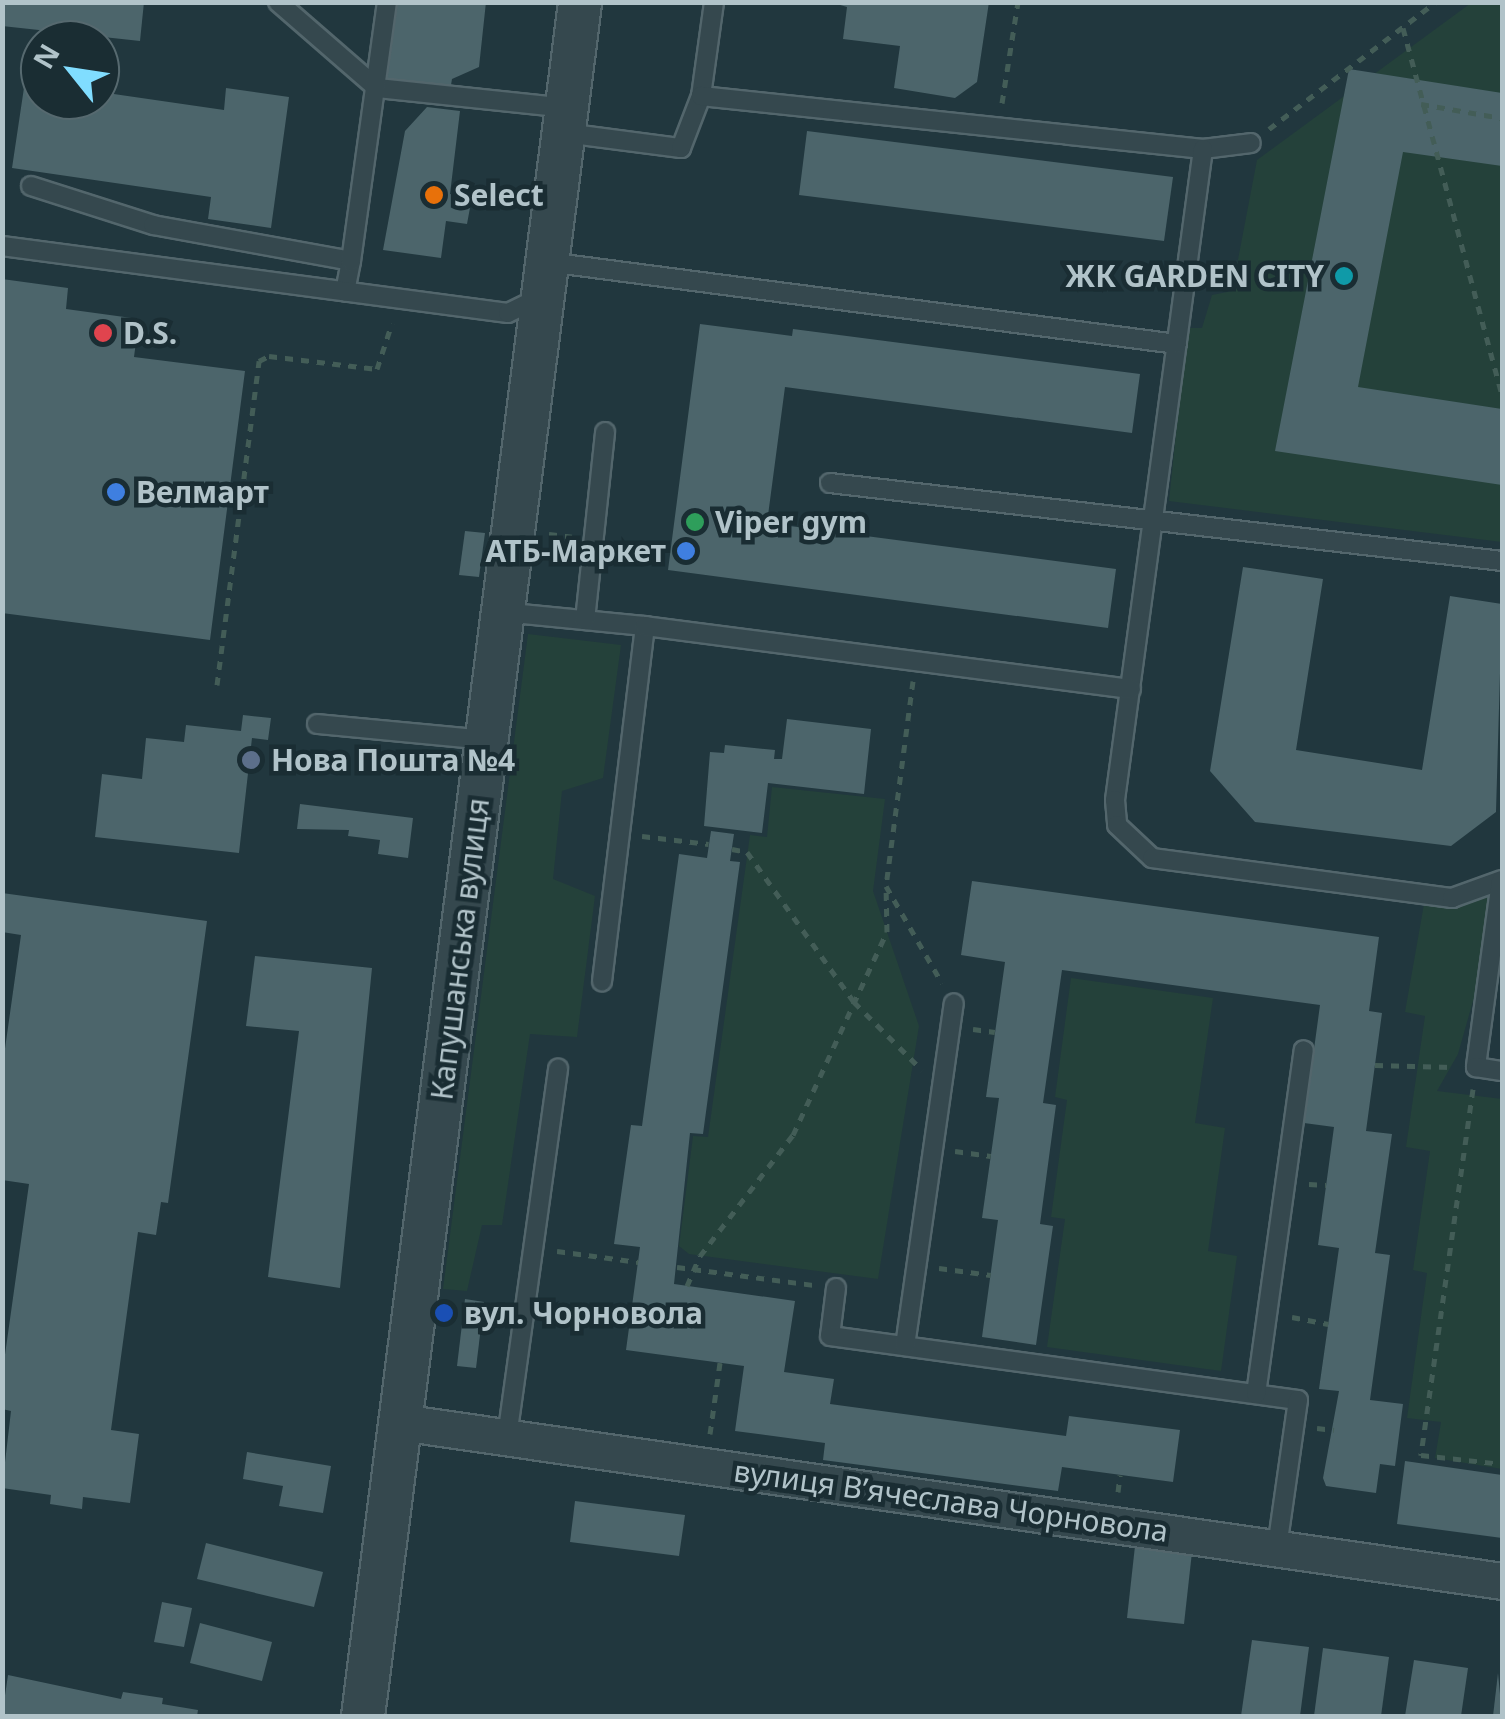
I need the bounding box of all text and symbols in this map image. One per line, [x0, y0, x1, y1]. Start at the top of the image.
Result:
north arrow [20, 20, 120, 120]
text: N [24, 37, 68, 75]
place label: Select [454, 177, 544, 213]
marker: Select [423, 184, 445, 206]
place label: ЖК GARDEN CITY [1065, 258, 1324, 294]
marker: ЖК GARDEN CITY [1333, 265, 1355, 287]
place label: D.S. [123, 315, 177, 351]
marker: D.S. [92, 322, 114, 344]
place label: Велмарт [136, 474, 269, 510]
marker: Велмарт [105, 481, 127, 503]
place label: Viper gym [715, 504, 867, 540]
marker: Viper gym [684, 511, 706, 533]
place label: АТБ-Маркет [485, 533, 666, 569]
marker: АТБ-Маркет [675, 540, 697, 562]
place label: Нова Пошта №4 [271, 742, 515, 778]
marker: Нова Пошта №4 [240, 749, 262, 771]
street label: Капушанська вулиця [424, 796, 496, 1102]
place label: вул. Чорновола [464, 1295, 703, 1331]
marker: вул. Чорновола [433, 1302, 455, 1324]
street label: вулиця Вʼячеслава Чорновола [731, 1453, 1171, 1549]

